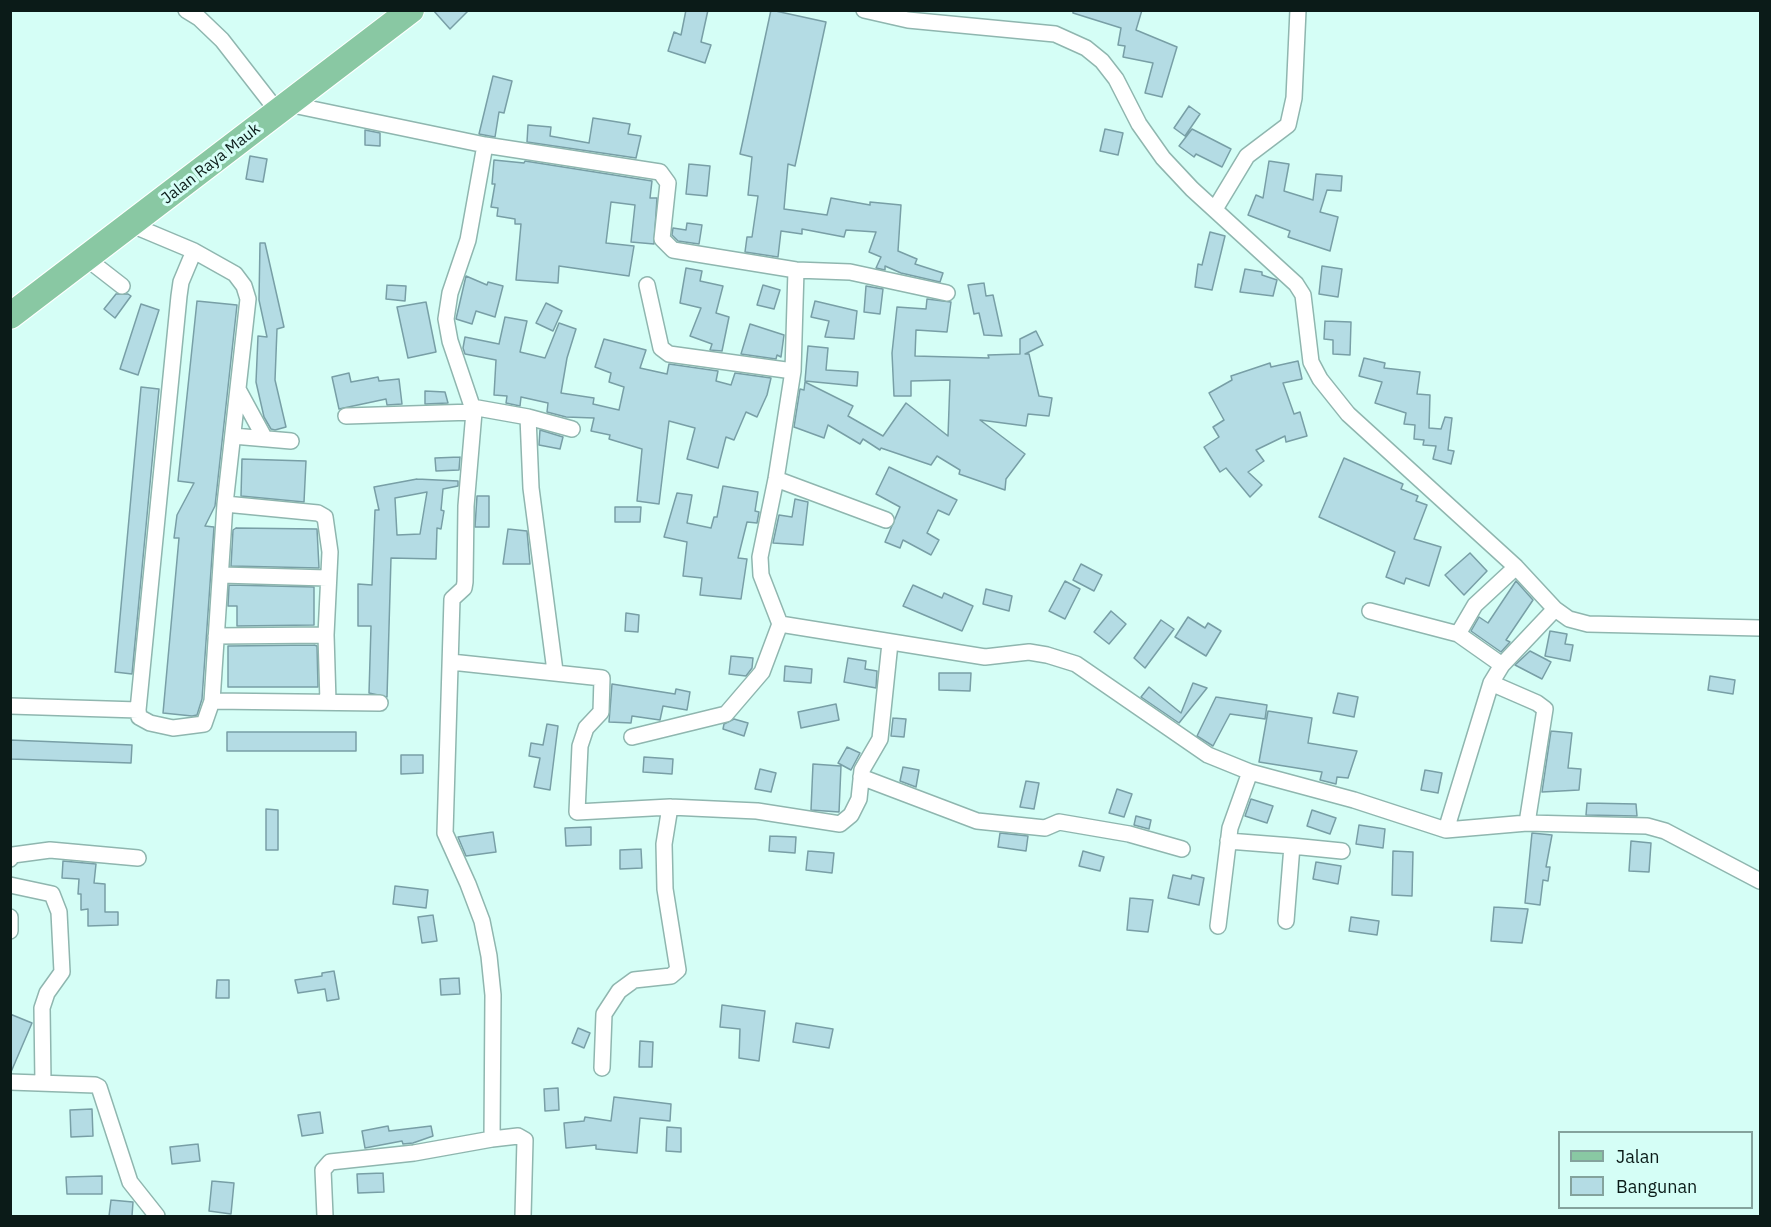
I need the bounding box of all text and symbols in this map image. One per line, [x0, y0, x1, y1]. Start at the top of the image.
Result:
street label: Jalan Raya Mauk [158, 119, 264, 209]
legend [1558, 1131, 1753, 1209]
text: Jalan [1616, 1145, 1660, 1168]
text: Bangunan [1616, 1175, 1697, 1198]

